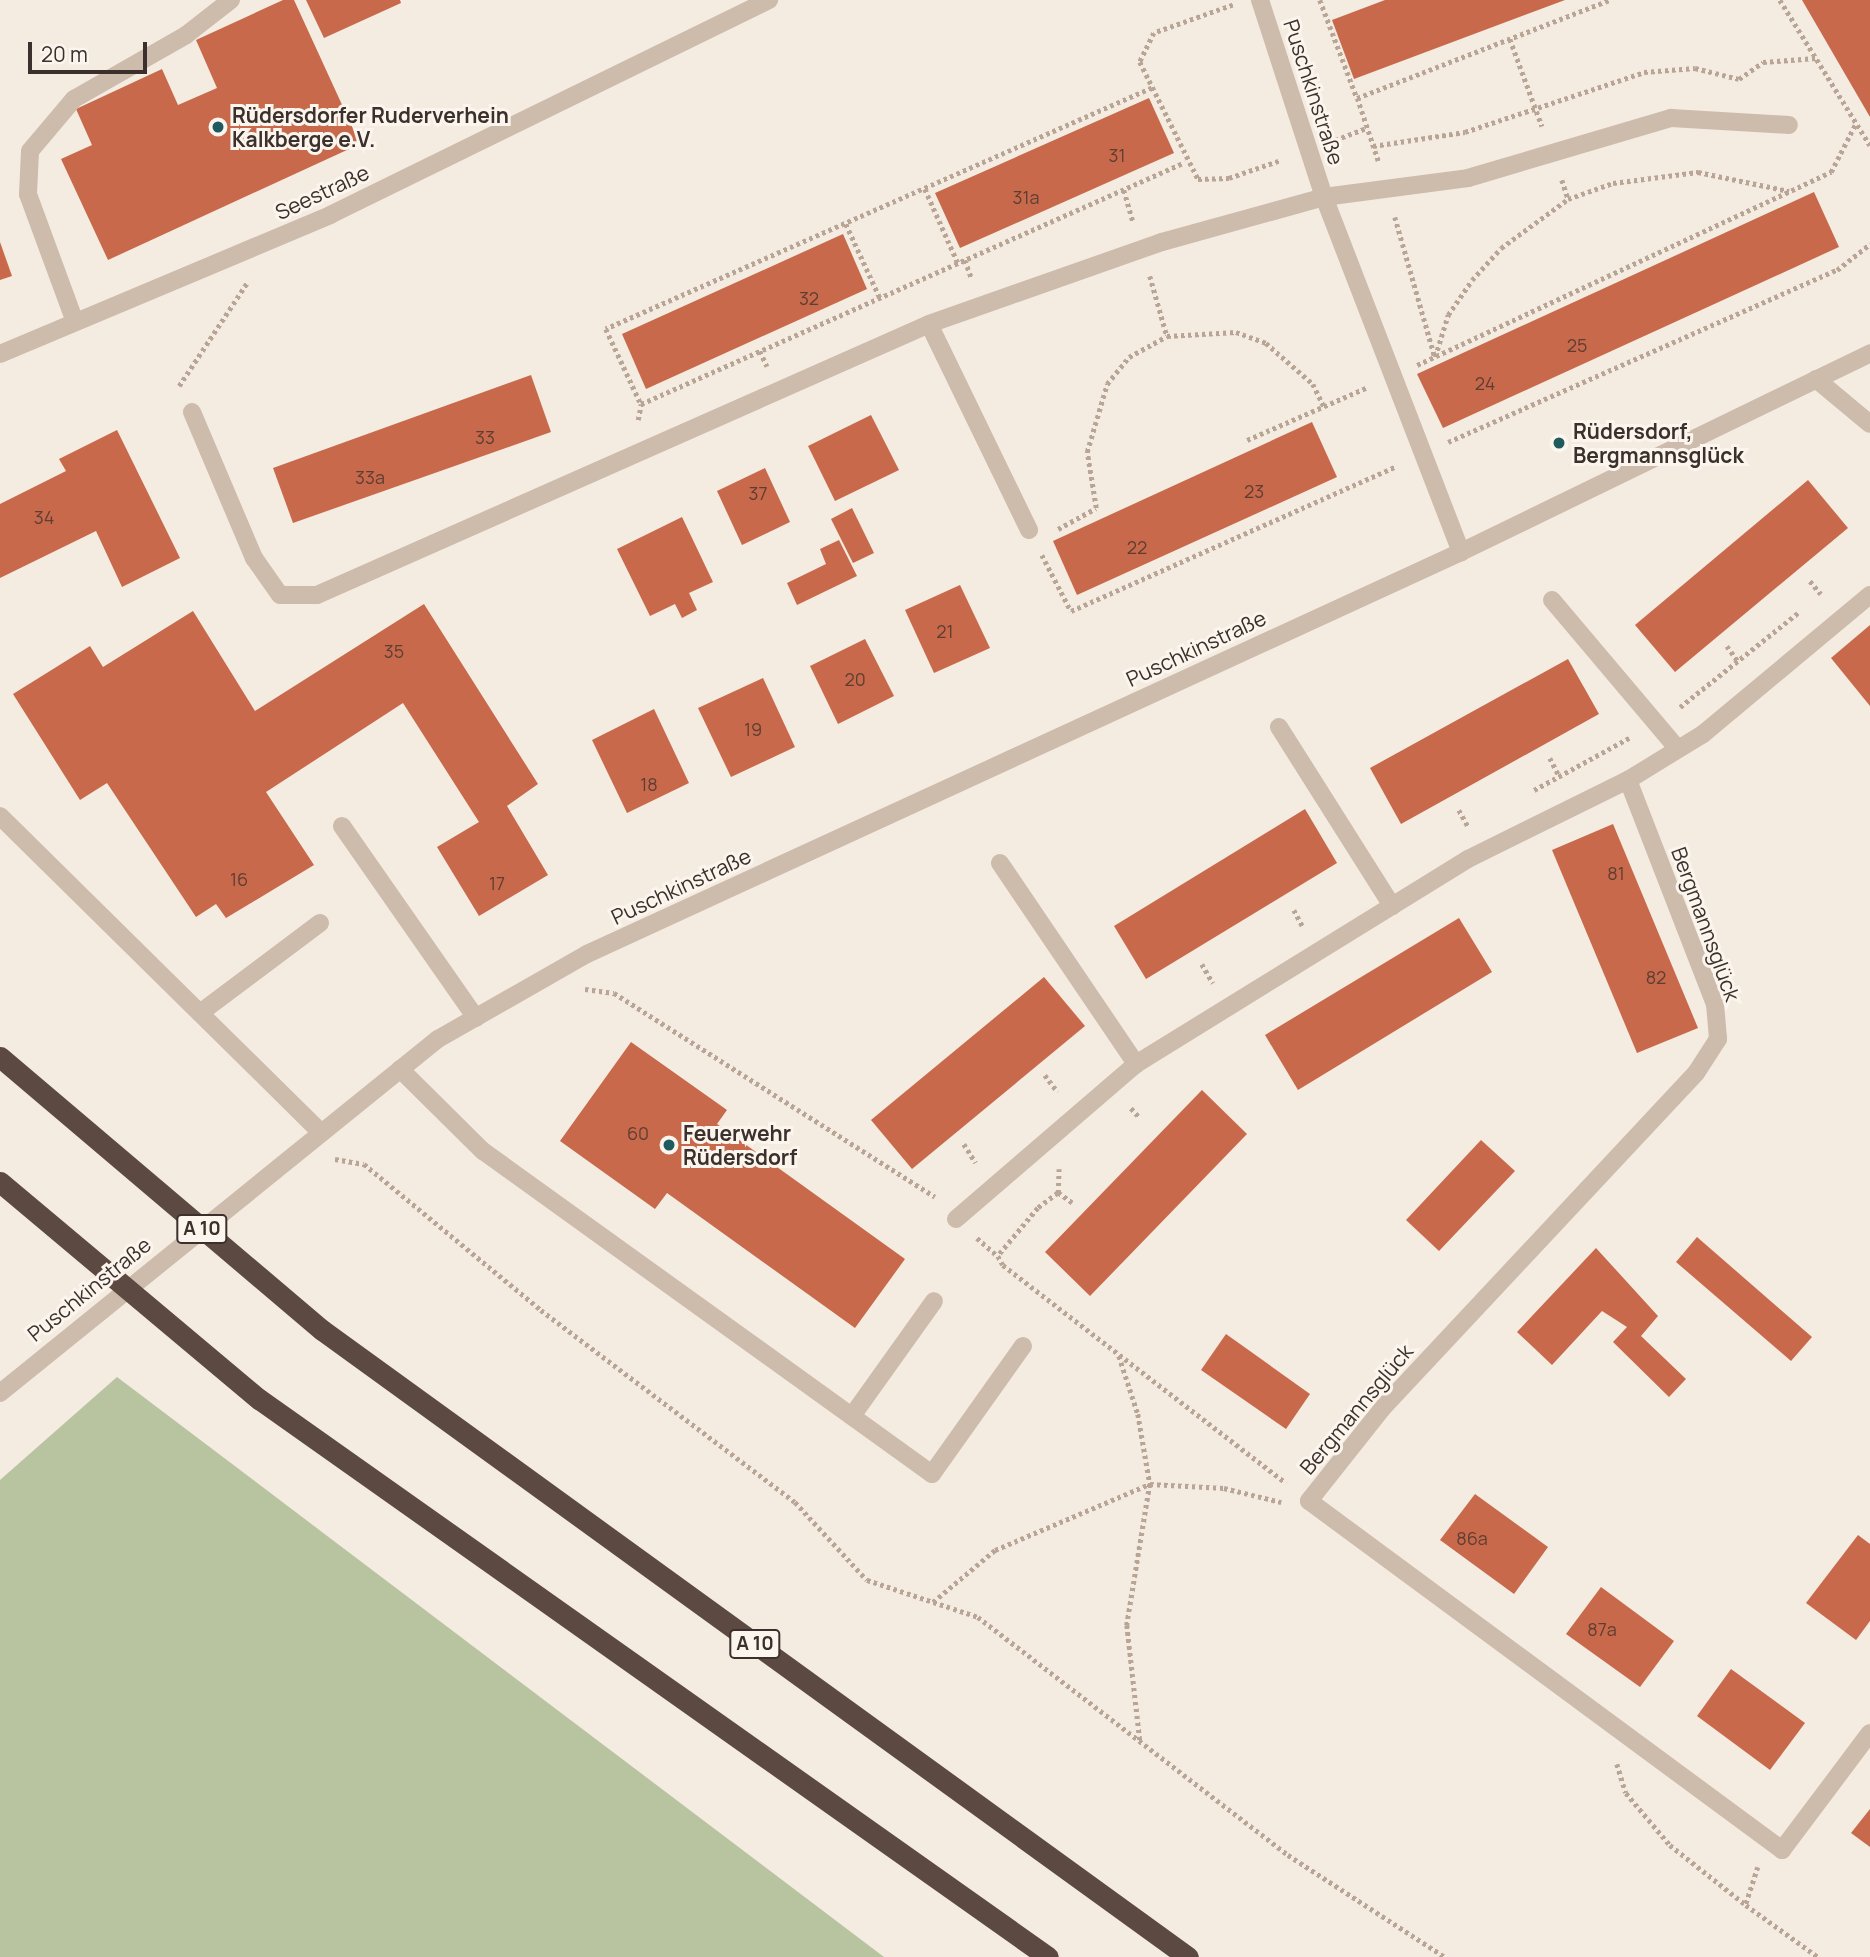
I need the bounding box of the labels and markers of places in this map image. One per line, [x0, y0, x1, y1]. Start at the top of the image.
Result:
place label: Rüdersdorfer Ruderverhein Kalkberge e.V. [232, 102, 509, 152]
marker: Rüdersdorfer Ruderverhein Kalkberge e.V. [210, 119, 226, 135]
place label: Rüdersdorf, Bergmannsglück [1573, 418, 1744, 468]
marker: Rüdersdorf, Bergmannsglück [1551, 435, 1567, 451]
place label: Feuerwehr Rüdersdorf [683, 1120, 797, 1170]
marker: Feuerwehr Rüdersdorf [661, 1137, 677, 1153]

